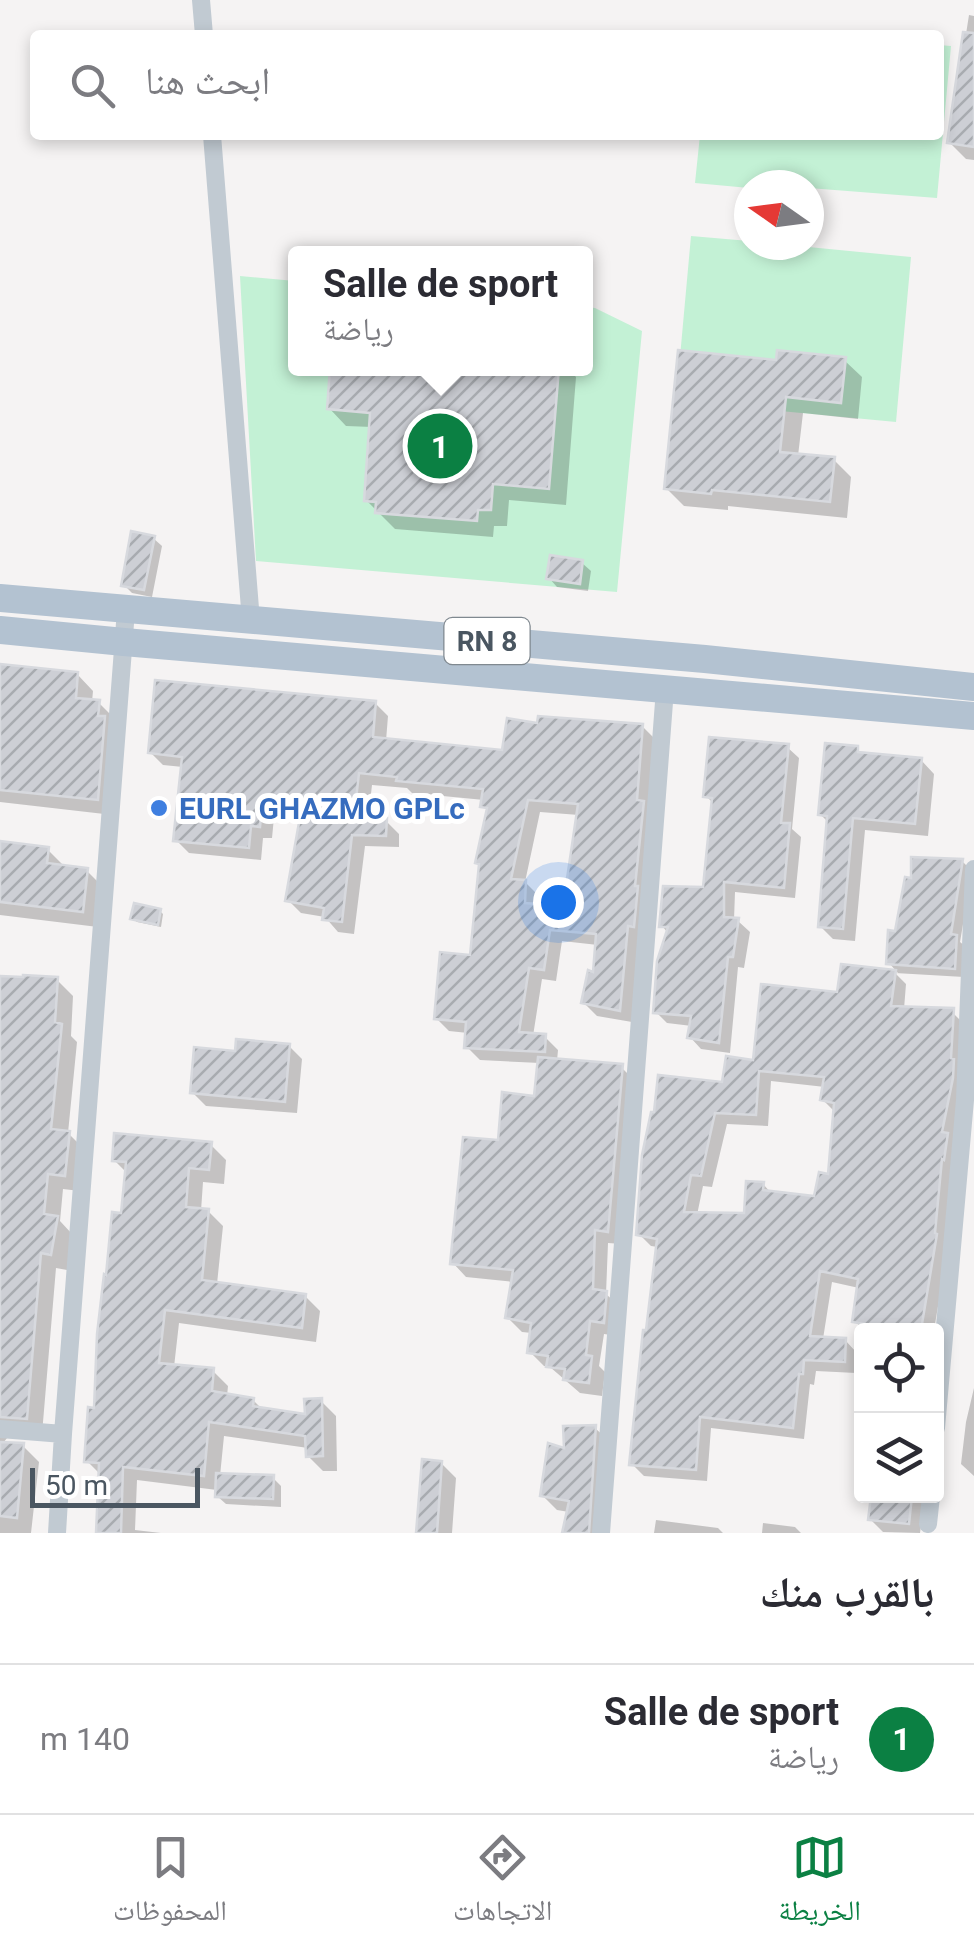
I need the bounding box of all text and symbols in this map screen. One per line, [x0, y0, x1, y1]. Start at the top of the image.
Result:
search box [30, 30, 944, 140]
icon: search [65, 58, 120, 113]
text: ابحث هنا [145, 59, 270, 103]
north arrow [734, 170, 824, 260]
popup [288, 246, 593, 376]
text: Salle de sport [323, 262, 558, 306]
text: رياضة [323, 310, 394, 348]
pin: 1 [408, 408, 472, 484]
road number: RN 8 [444, 618, 530, 664]
place label: EURL GHAZMO GPLc [179, 791, 465, 826]
marker: EURL GHAZMO GPLc [148, 797, 170, 819]
your location [533, 877, 584, 928]
map controls [854, 1323, 944, 1503]
button: locate [854, 1323, 944, 1413]
button: layers [854, 1413, 944, 1503]
scale bar [30, 1463, 200, 1508]
text: 50 m [45, 1469, 108, 1502]
text: بالقرب منك [760, 1568, 934, 1617]
text: Salle de sport [604, 1690, 839, 1734]
text: 140 m [40, 1720, 130, 1758]
text: 1 [892, 1720, 911, 1758]
text: رياضة [768, 1738, 839, 1776]
tab: المحفوظات [113, 1830, 227, 1938]
tab: الاتجاهات [453, 1830, 552, 1938]
tab: الخريطة [779, 1830, 861, 1938]

